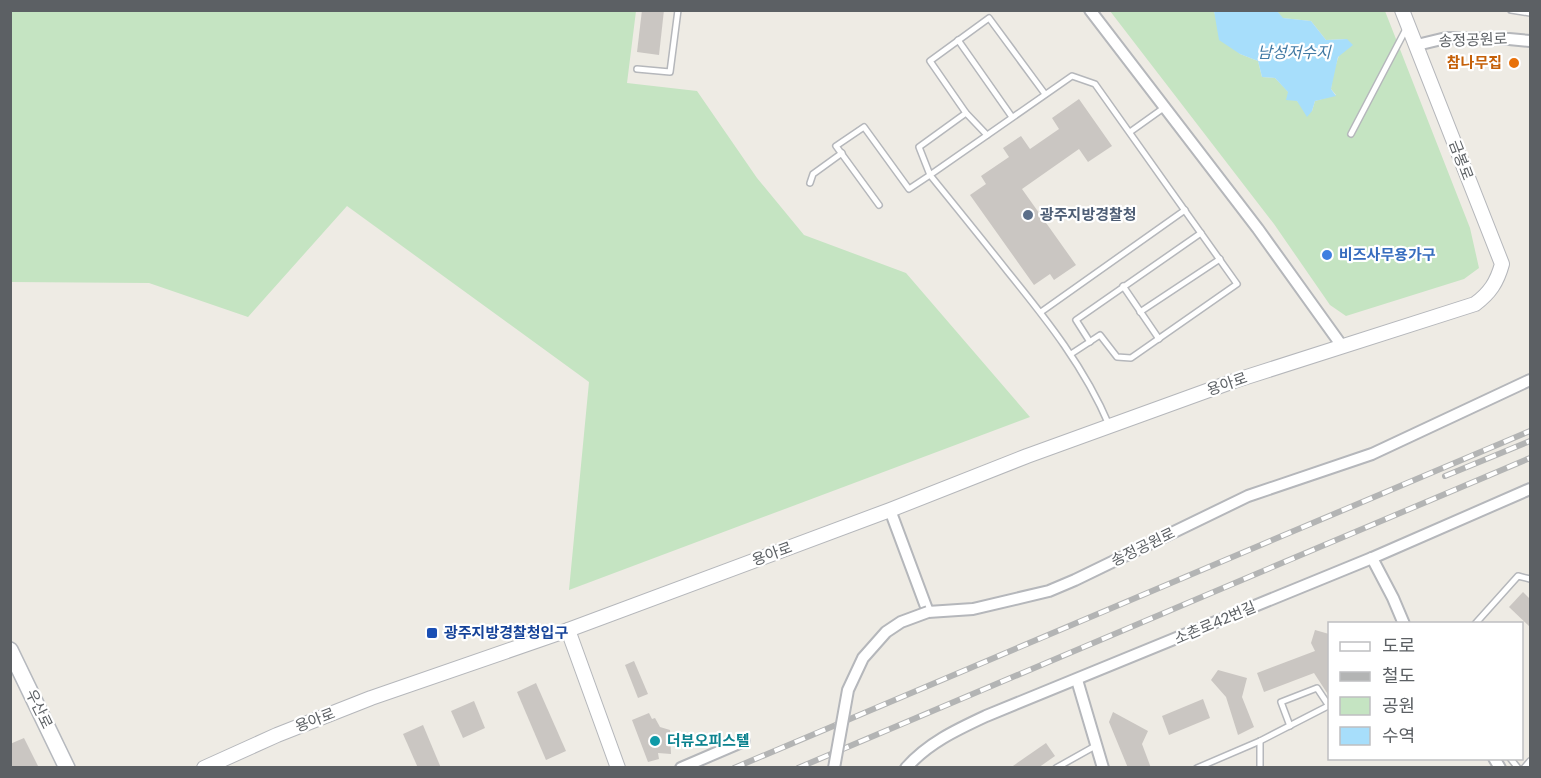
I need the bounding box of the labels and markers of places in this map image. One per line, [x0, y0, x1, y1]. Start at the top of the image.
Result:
place label: 참나무집 [1447, 52, 1502, 73]
marker: 참나무집 [1507, 56, 1521, 70]
place label: 광주지방경찰청 [1040, 204, 1137, 225]
marker: 광주지방경찰청 [1021, 208, 1035, 222]
place label: 비즈사무용가구 [1339, 244, 1436, 265]
marker: 비즈사무용가구 [1320, 248, 1334, 262]
place label: 광주지방경찰청입구 [444, 622, 568, 643]
marker: 광주지방경찰청입구 [425, 626, 439, 640]
place label: 더뷰오피스텔 [667, 730, 750, 751]
marker: 더뷰오피스텔 [648, 734, 662, 748]

